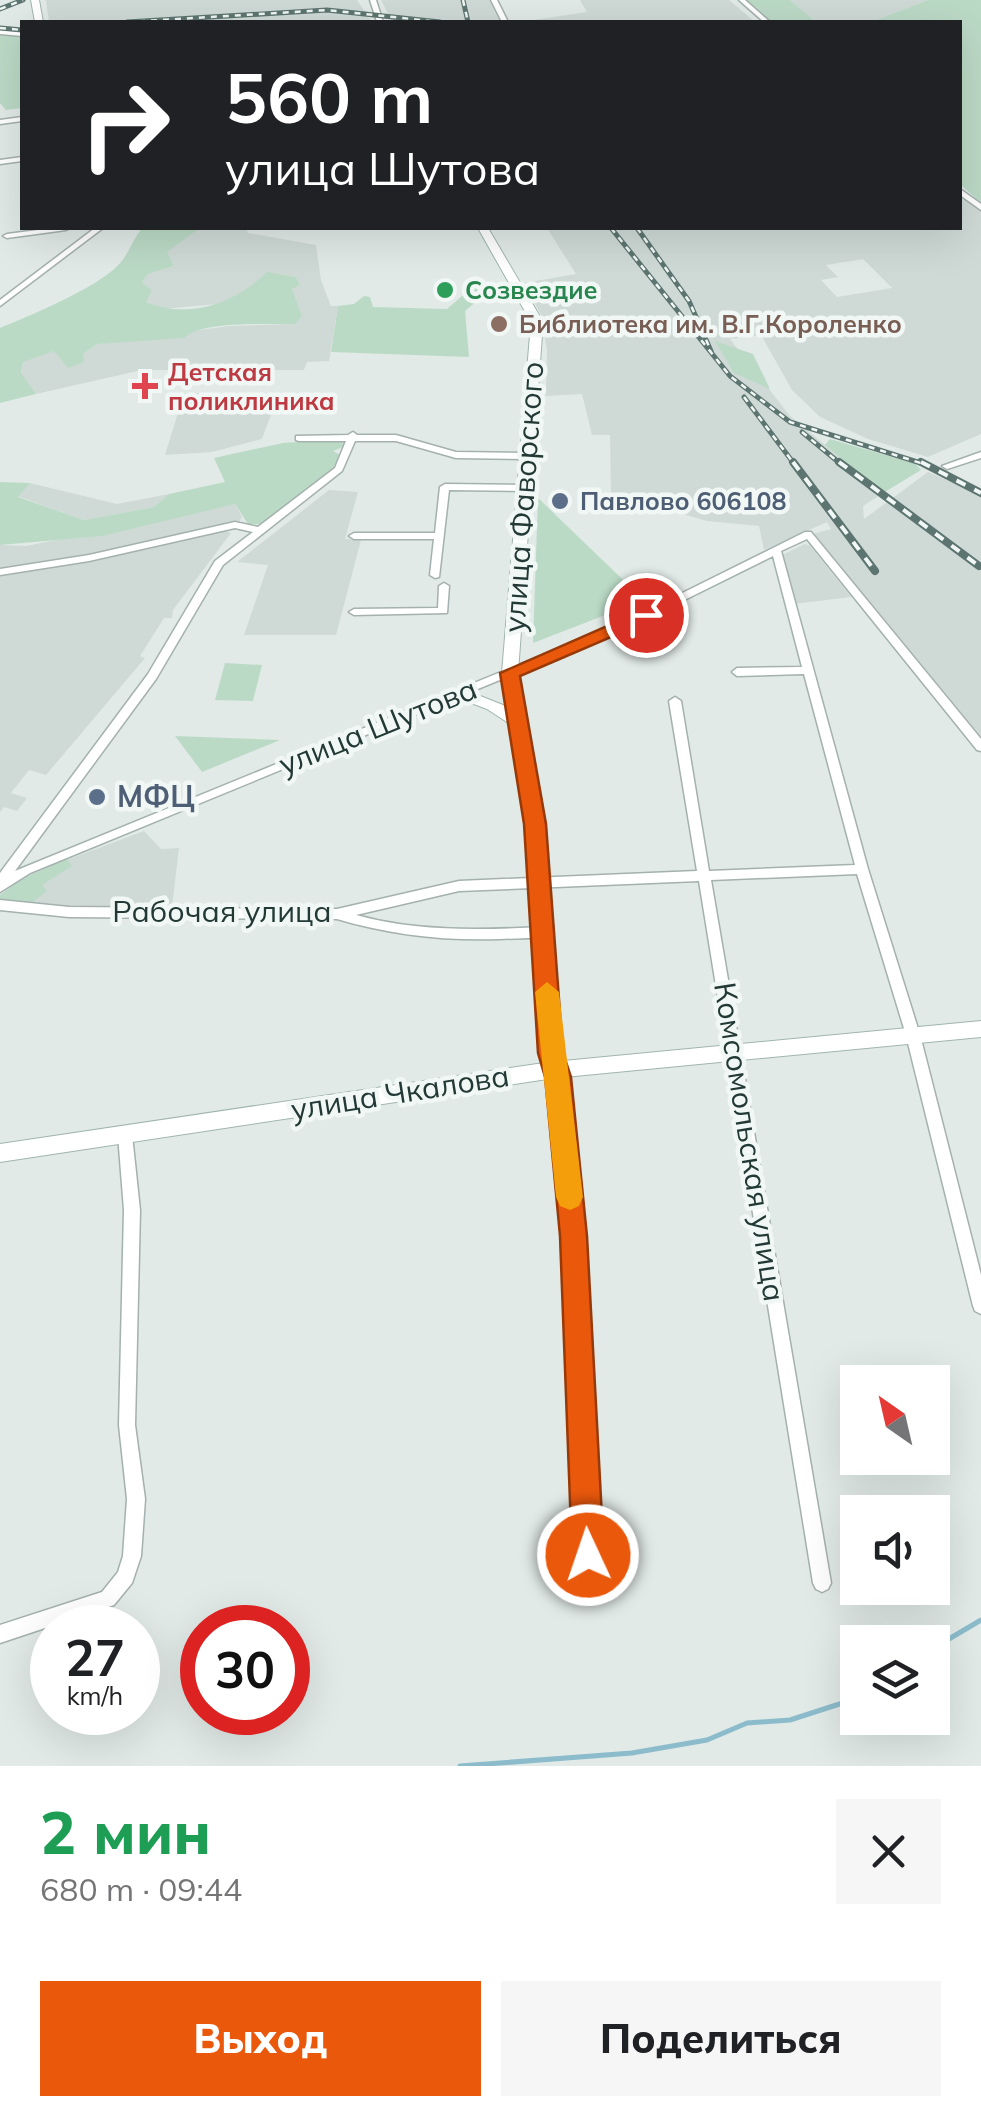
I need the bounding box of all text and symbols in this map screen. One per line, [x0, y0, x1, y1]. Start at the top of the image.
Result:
text: 560 m [225, 53, 433, 141]
icon: right [60, 60, 190, 190]
text: улица Шутова [225, 140, 540, 196]
place label: Созвездие [465, 274, 598, 305]
marker: Созвездие [434, 279, 456, 301]
place label: Библиотека им. В.Г.Короленко [519, 308, 902, 339]
marker: Библиотека им. В.Г.Короленко [488, 313, 510, 335]
place label: Детская поликлиника [168, 356, 335, 416]
street label: улица Фаворского [495, 360, 551, 634]
marker: Детская поликлиника [132, 373, 158, 399]
place label: Павлово 606108 [580, 485, 786, 516]
marker: Павлово 606108 [549, 490, 571, 512]
pin [604, 573, 689, 658]
icon: arrive [619, 588, 674, 643]
street label: улица Шутова [273, 669, 482, 783]
place label: МФЦ [117, 777, 195, 815]
marker: МФЦ [86, 786, 108, 808]
street label: Рабочая улица [112, 892, 332, 930]
street label: Комсомольская улица [706, 980, 794, 1304]
street label: улица Чкалова [288, 1056, 512, 1128]
north arrow [840, 1365, 950, 1475]
map controls [840, 1365, 950, 1735]
button: sound [840, 1495, 950, 1605]
position arrow [536, 1503, 640, 1607]
speed limit sign: 30 [180, 1605, 310, 1735]
button: layers [840, 1625, 950, 1735]
text: 27 [65, 1626, 125, 1689]
text: km/h [67, 1680, 123, 1711]
text: 2 мин [40, 1794, 211, 1869]
button: close [836, 1799, 941, 1904]
text: 680 m · 09:44 [40, 1869, 242, 1909]
button: Выход [40, 1981, 481, 2096]
button: Поделиться [501, 1981, 941, 2096]

